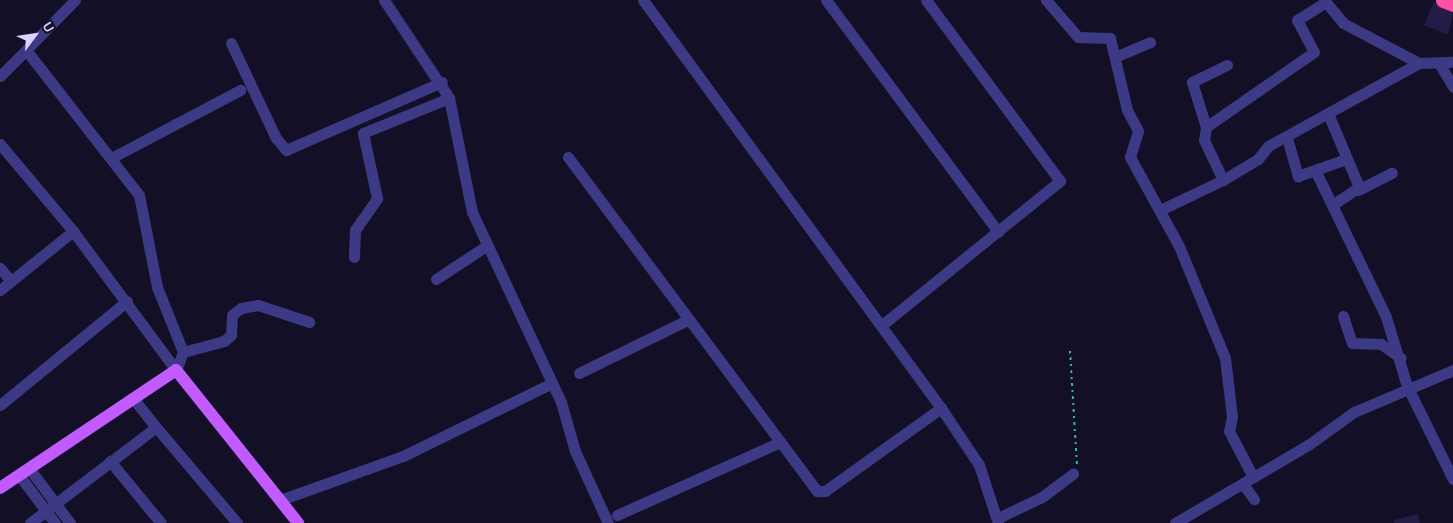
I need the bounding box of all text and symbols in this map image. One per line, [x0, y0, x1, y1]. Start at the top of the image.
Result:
north arrow [10, 10, 60, 60]
text: U [39, 18, 58, 36]

